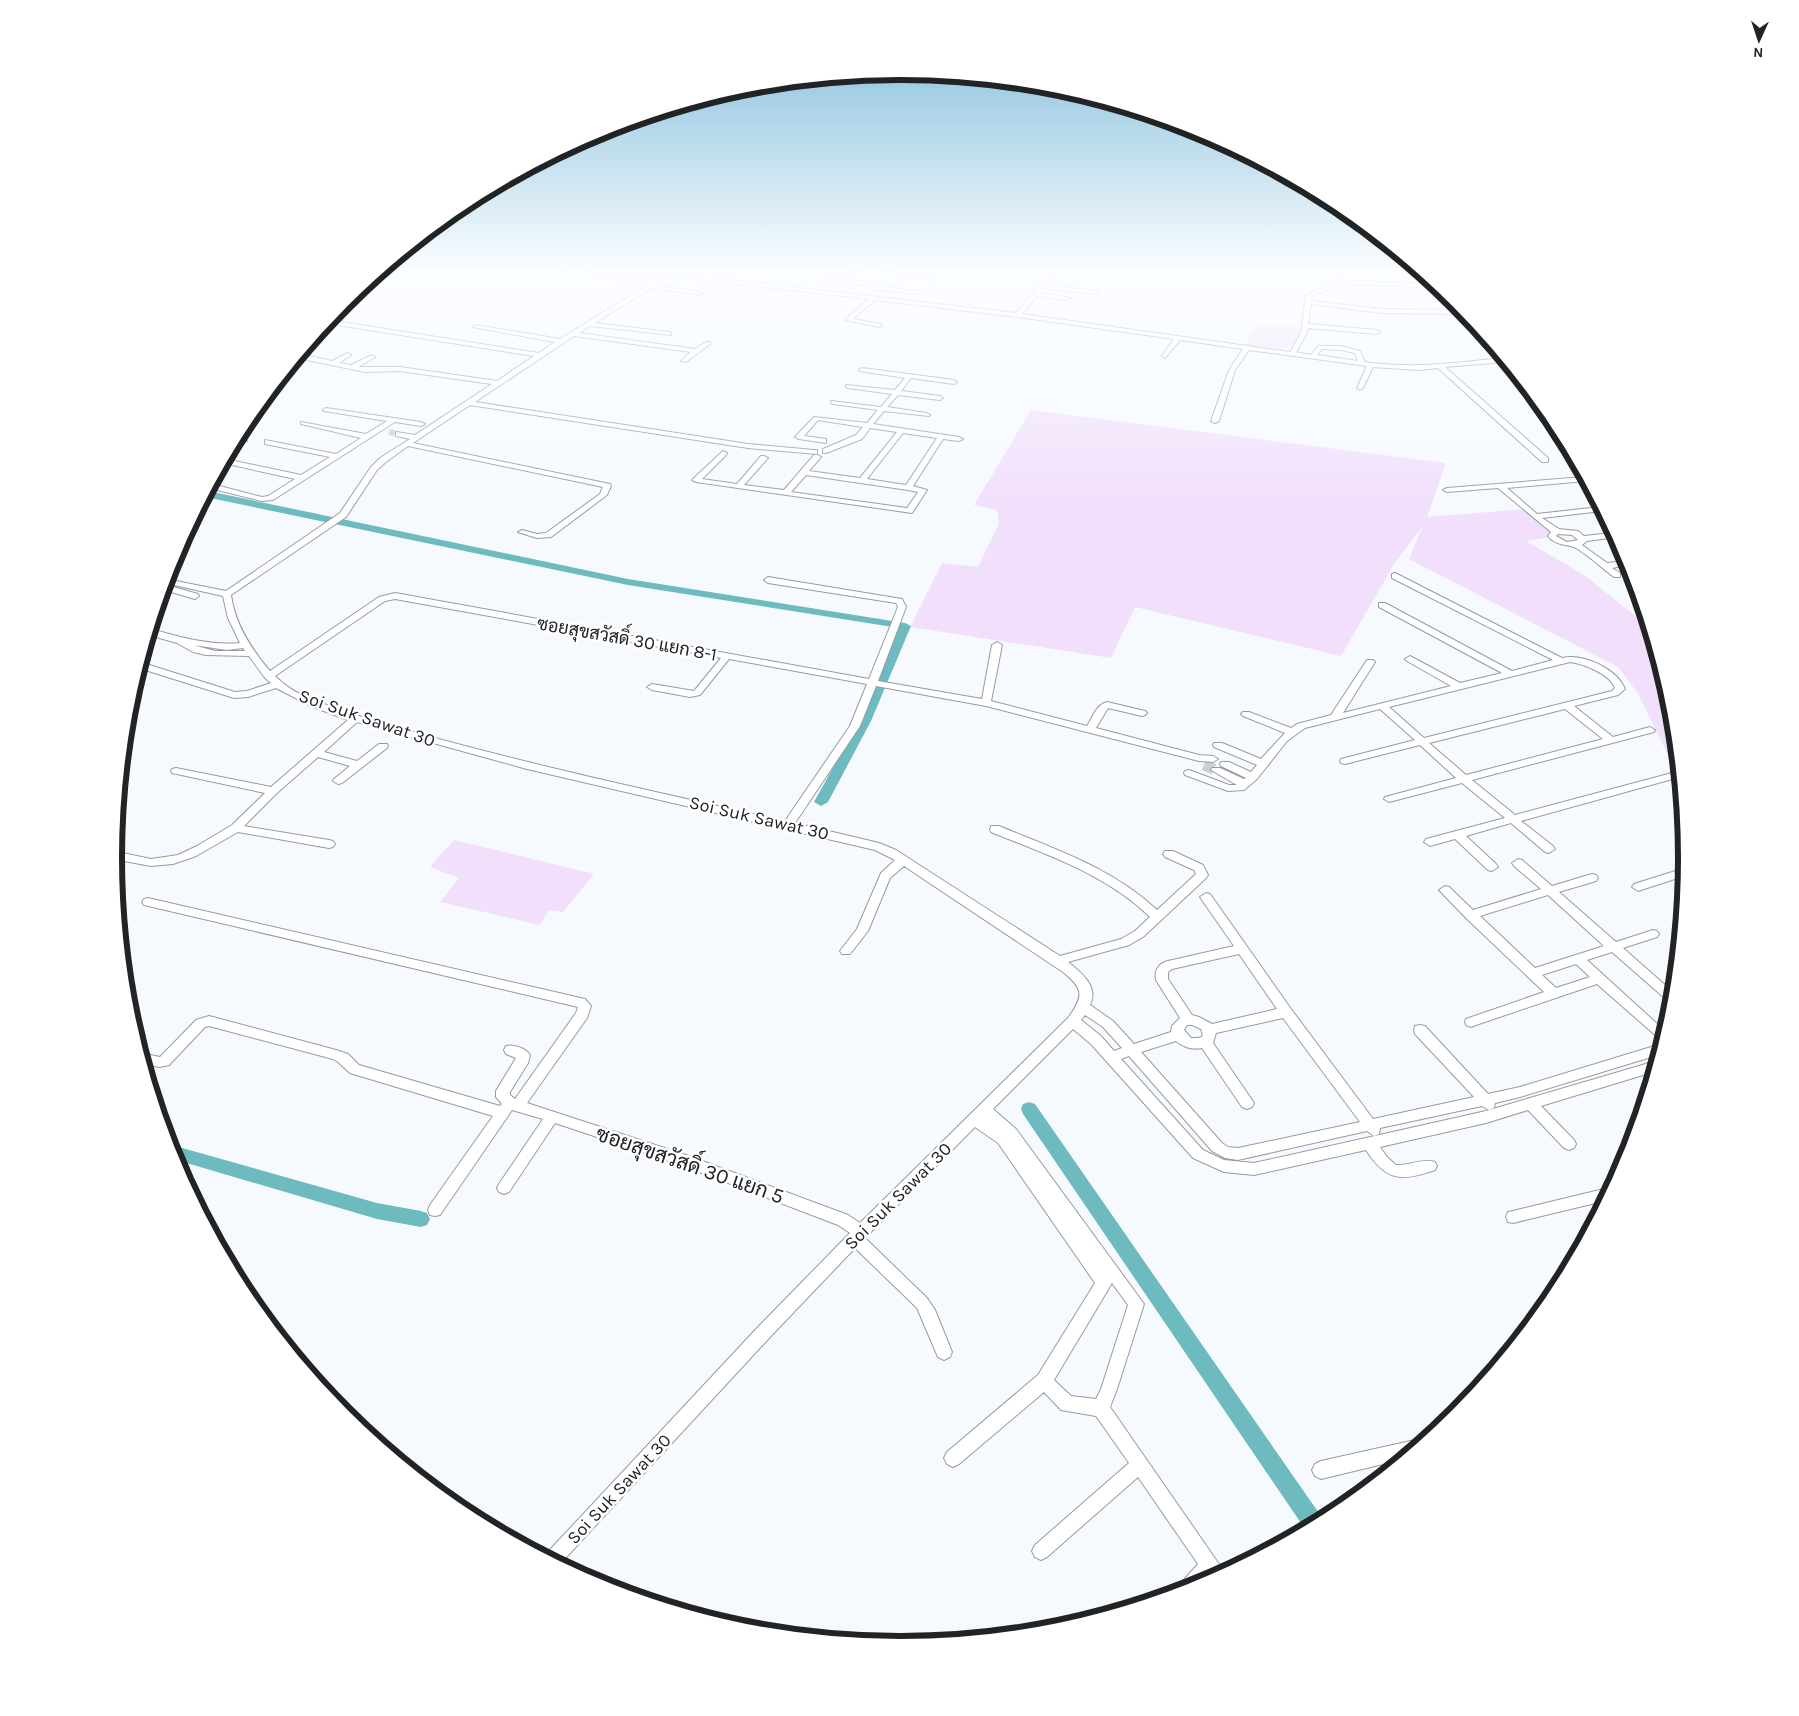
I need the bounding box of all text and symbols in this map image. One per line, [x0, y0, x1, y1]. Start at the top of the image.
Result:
north arrow [1734, 15, 1784, 65]
text: N [1753, 44, 1764, 61]
street label: ซอยสุขสวัสดิ์ 30 แยก 8-1 [535, 607, 720, 667]
street label: Soi Suk Sawat 30 [296, 684, 438, 752]
street label: Soi Suk Sawat 30 [687, 791, 831, 845]
street label: ซอยสุขสวัสดิ์ 30 แยก 5 [592, 1114, 790, 1210]
street label: Soi Suk Sawat 30 [840, 1138, 956, 1254]
street label: Soi Suk Sawat 30 [562, 1429, 676, 1549]

